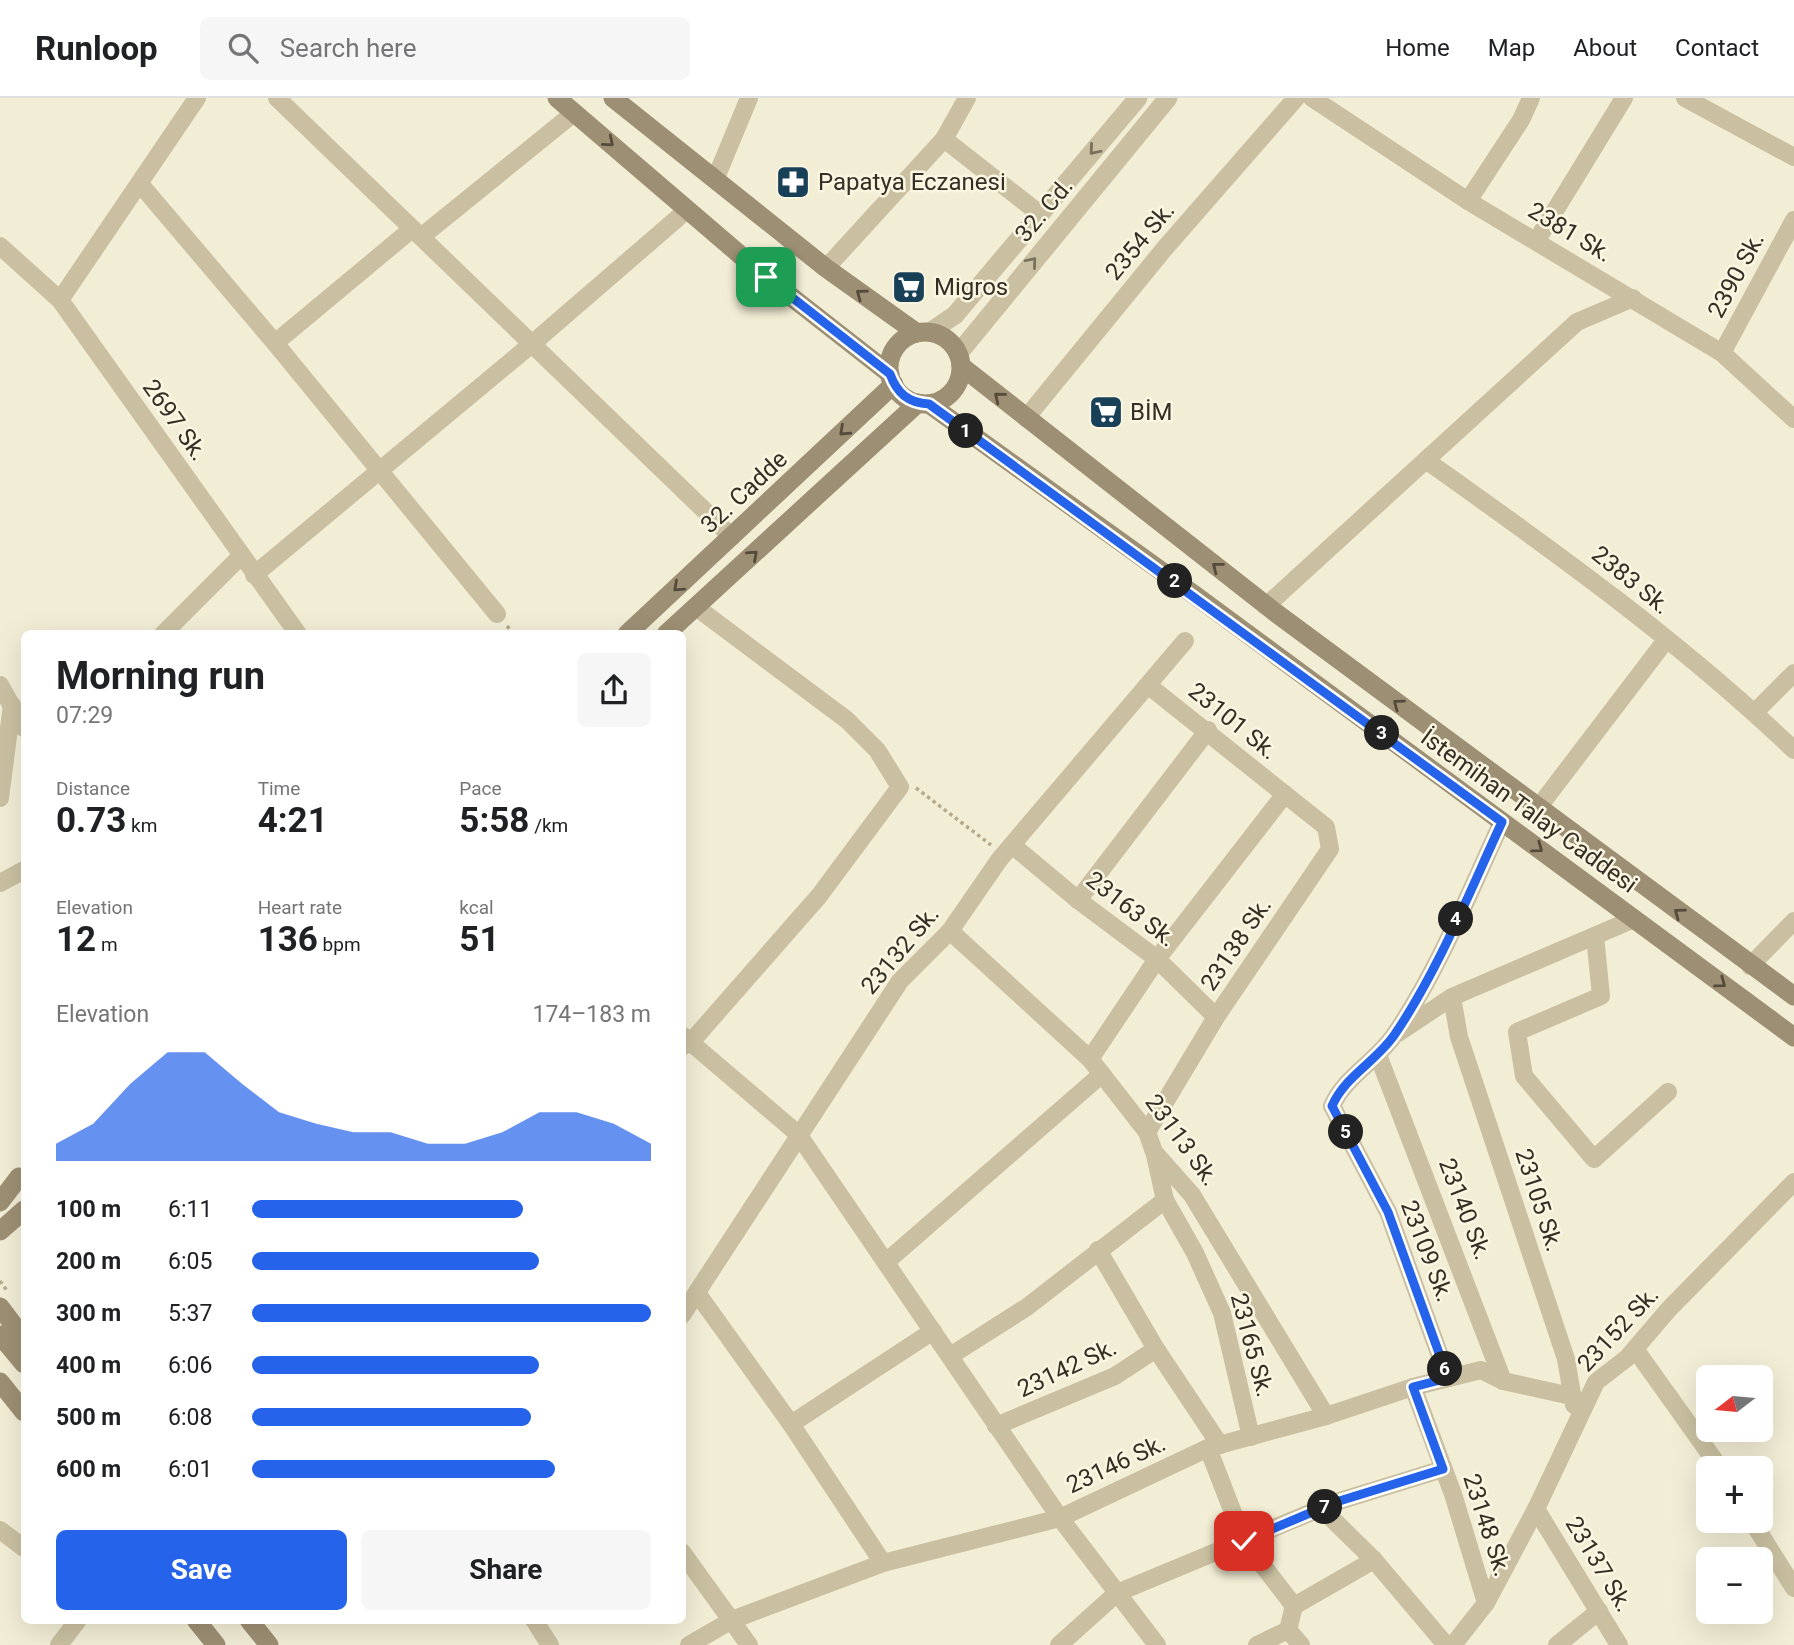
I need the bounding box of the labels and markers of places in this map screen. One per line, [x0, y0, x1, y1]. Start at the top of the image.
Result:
pharmacy icon: Papatya Eczanesi [774, 163, 812, 201]
place label: Papatya Eczanesi [818, 168, 1006, 196]
pin [736, 247, 796, 307]
supermarket icon: Migros [890, 268, 928, 306]
place label: Migros [934, 273, 1008, 301]
supermarket icon: BİM [1087, 393, 1125, 431]
place label: BİM [1130, 398, 1172, 426]
pin: 1 [948, 414, 984, 448]
pin: 2 [1158, 564, 1192, 598]
pin: 3 [1364, 716, 1400, 750]
pin: 4 [1438, 902, 1474, 936]
pin: 5 [1328, 1114, 1364, 1150]
pin: 6 [1428, 1352, 1462, 1386]
pin: 7 [1308, 1490, 1342, 1524]
pin [1214, 1511, 1274, 1571]

